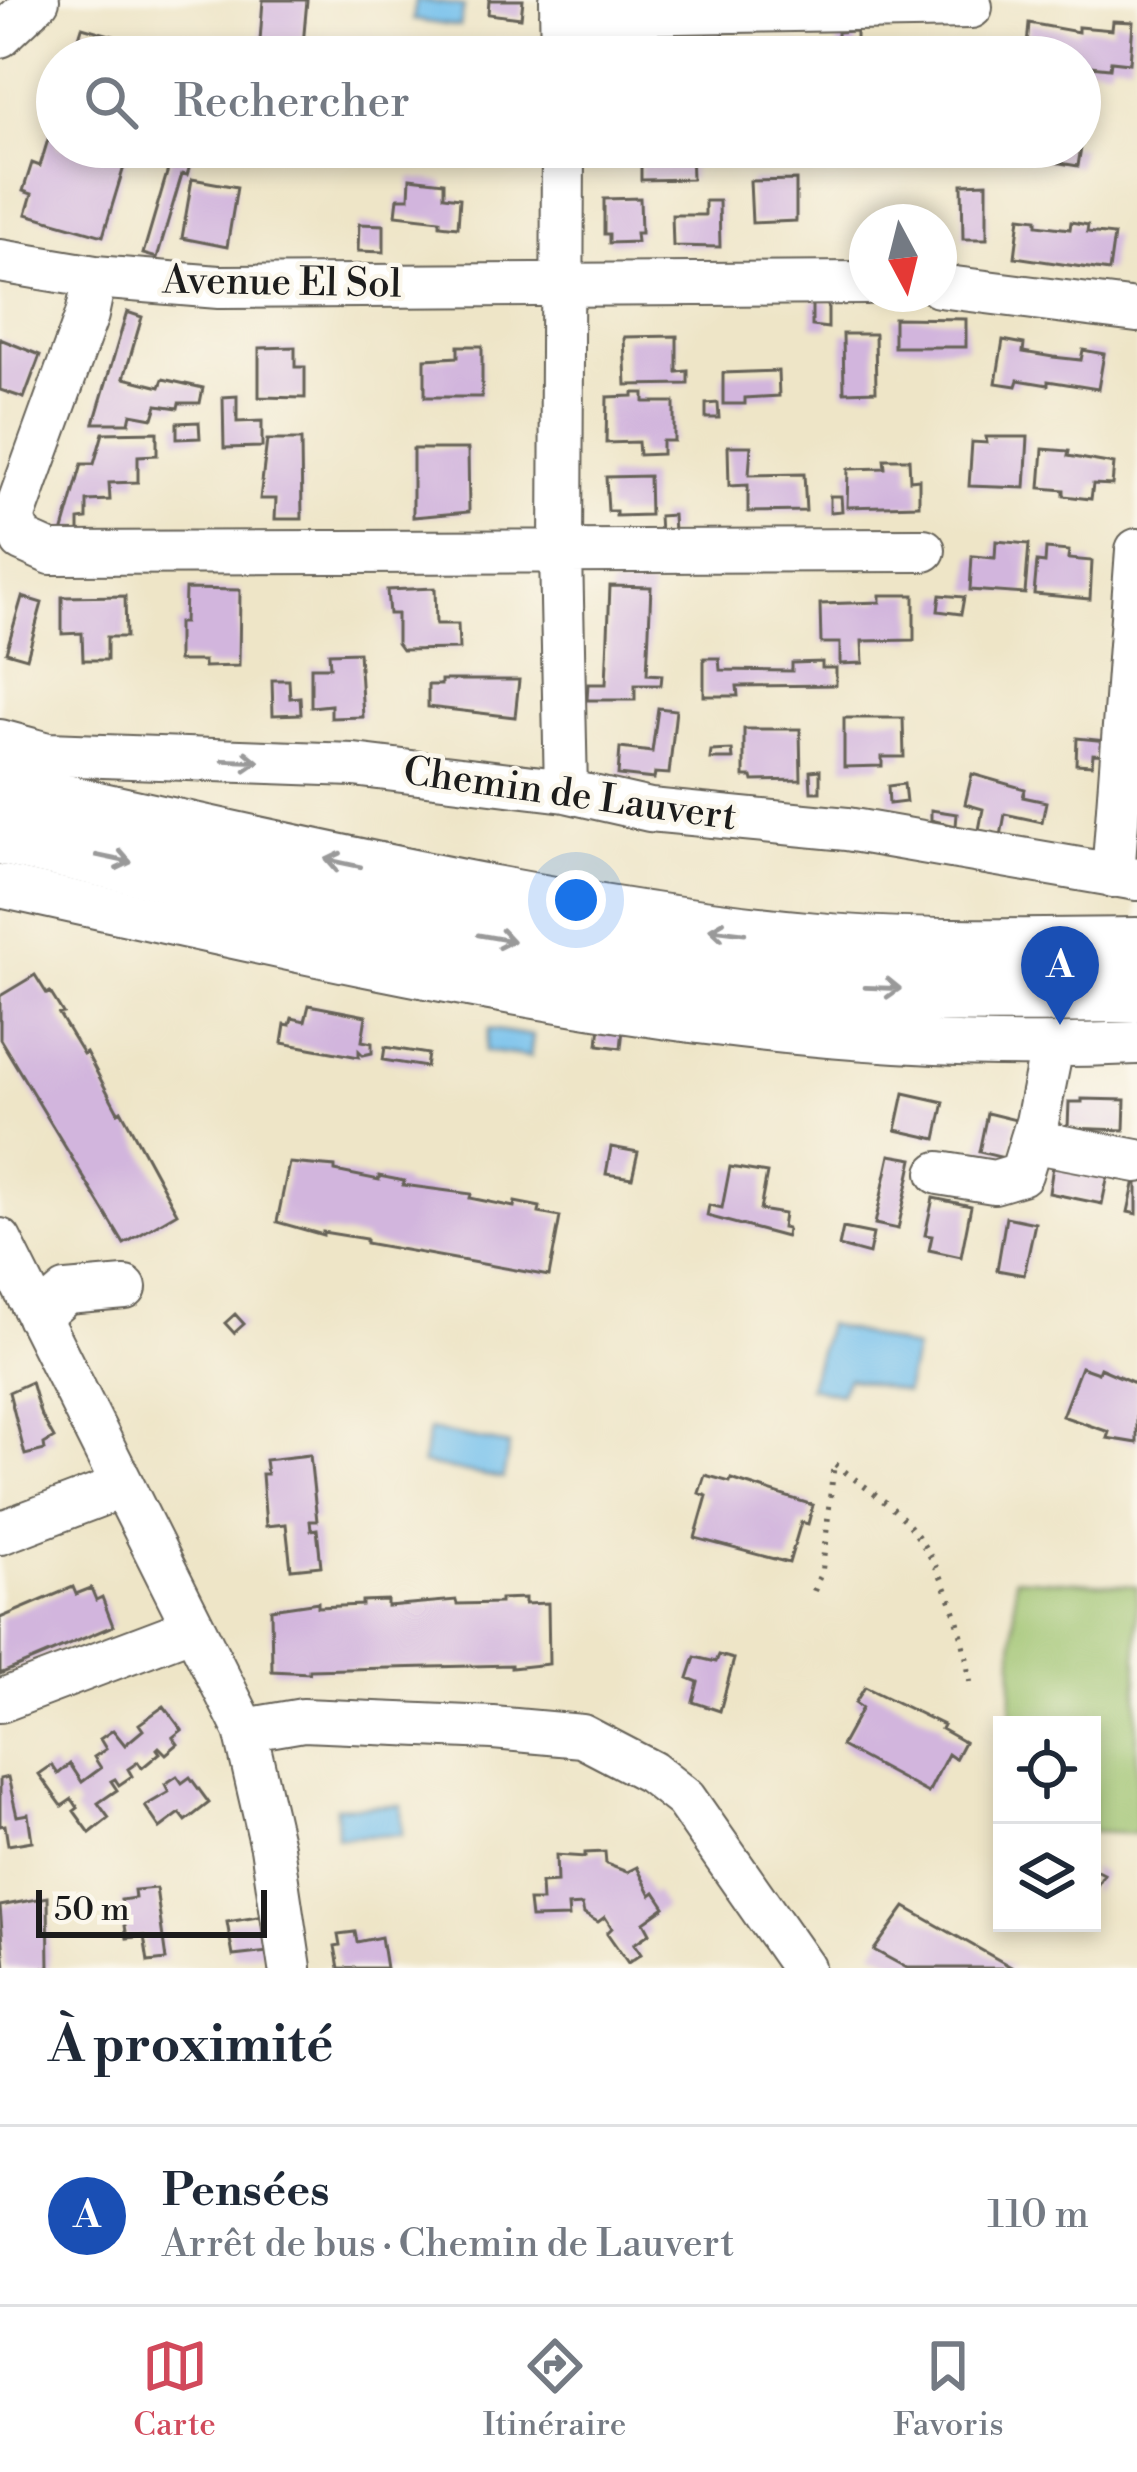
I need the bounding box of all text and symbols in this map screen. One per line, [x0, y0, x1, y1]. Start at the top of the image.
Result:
search box [36, 36, 1101, 168]
icon: search [78, 69, 144, 135]
text: Rechercher [174, 74, 410, 131]
north arrow [849, 204, 957, 312]
street label: Avenue El Sol [161, 256, 402, 310]
street label: Chemin de Lauvert [400, 747, 740, 843]
one-way arrow [221, 749, 260, 772]
one-way arrow [94, 849, 133, 871]
one-way arrow [325, 851, 364, 873]
your location [546, 870, 606, 930]
one-way arrow [708, 919, 747, 942]
pin: A [1021, 926, 1099, 1025]
one-way arrow [476, 928, 515, 950]
one-way arrow [863, 977, 902, 1000]
map controls [993, 1716, 1101, 1932]
button: locate [993, 1716, 1101, 1824]
button: layers [993, 1824, 1101, 1932]
scale bar [36, 1884, 267, 1937]
text: 50 m [54, 1890, 130, 1931]
text: À proximité [48, 2014, 333, 2078]
text: Pensées [162, 2163, 330, 2220]
text: A [73, 2191, 101, 2240]
text: 110 m [987, 2191, 1089, 2240]
text: Arrêt de bus · Chemin de Lauvert [162, 2220, 734, 2269]
tab: Carte [133, 2333, 216, 2446]
tab: Itinéraire [483, 2333, 626, 2446]
tab: Favoris [893, 2333, 1004, 2446]

